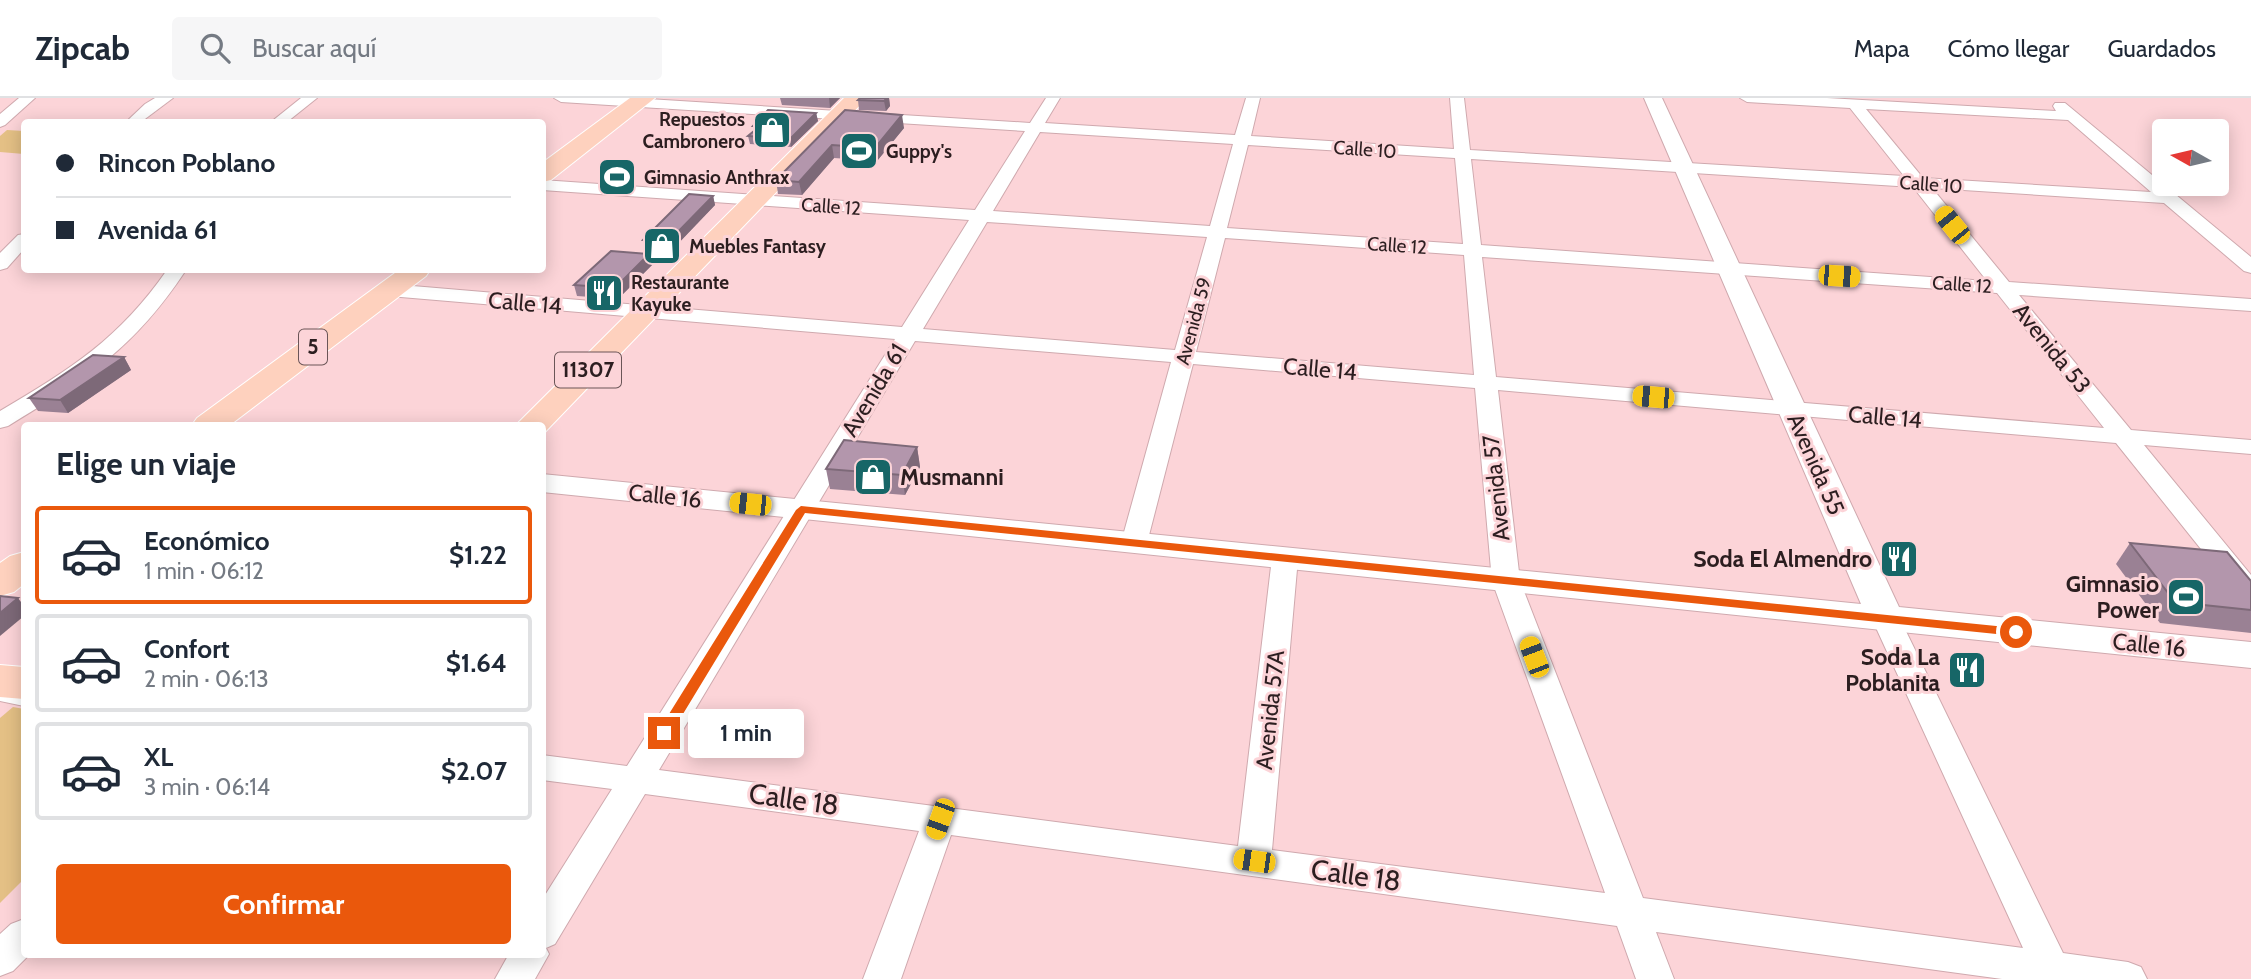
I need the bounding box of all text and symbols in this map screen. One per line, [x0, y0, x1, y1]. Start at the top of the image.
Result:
search box [172, 17, 662, 80]
text: Zipcab [35, 28, 130, 68]
icon: search [196, 29, 234, 67]
text: Buscar aquí [252, 32, 376, 64]
text: Mapa [1854, 34, 1910, 63]
text: Cómo llegar [1948, 34, 2069, 63]
text: Guardados [2107, 34, 2216, 63]
place label: Repuestos Cambronero [642, 108, 745, 153]
shop icon: Repuestos Cambronero [751, 109, 793, 151]
north arrow [2152, 119, 2230, 196]
map controls [2152, 119, 2229, 196]
sports icon: Guppy's [838, 130, 880, 172]
street label: Calle 10 [1333, 136, 1397, 163]
place label: Guppy's [886, 140, 952, 163]
text: Rincon Poblano [98, 147, 275, 179]
sports icon: Gimnasio Anthrax [596, 156, 638, 198]
place label: Gimnasio Anthrax [644, 166, 790, 189]
street label: Calle 10 [1899, 171, 1963, 198]
street label: Calle 12 [800, 193, 862, 220]
car [1931, 202, 1974, 248]
text: Avenida 61 [98, 214, 218, 246]
shop icon: Muebles Fantasy [641, 225, 683, 267]
street label: Calle 12 [1366, 232, 1428, 259]
place label: Muebles Fantasy [689, 235, 827, 258]
car [1818, 264, 1861, 288]
place label: Restaurante Kayuke [631, 271, 729, 316]
street label: Calle 12 [1931, 271, 1993, 298]
restaurant icon: Restaurante Kayuke [583, 272, 625, 314]
street label: Avenida 59 [1171, 275, 1216, 367]
street label: Calle 14 [487, 286, 563, 320]
street label: Avenida 53 [2007, 297, 2097, 399]
road number: 5 [299, 330, 327, 364]
street label: Avenida 61 [835, 338, 913, 442]
road number: 11307 [555, 352, 621, 388]
street label: Calle 14 [1282, 352, 1358, 386]
car [1632, 385, 1675, 409]
street label: Calle 14 [1847, 400, 1923, 434]
street label: Avenida 55 [1781, 409, 1851, 519]
street label: Avenida 57 [1476, 433, 1516, 543]
text: Elige un viaje [56, 444, 236, 483]
shop icon: Musmanni [852, 456, 894, 498]
place label: Musmanni [900, 463, 1004, 491]
street label: Calle 16 [627, 478, 703, 514]
car [729, 491, 772, 517]
icon: car [60, 524, 123, 587]
text: Económico [144, 525, 270, 557]
restaurant icon: Soda El Almendro [1878, 538, 1920, 580]
text: $1.22 [449, 539, 507, 571]
place label: Soda El Almendro [1693, 545, 1872, 573]
text: 1 min · 06:12 [144, 557, 264, 585]
place label: Gimnasio Power [2066, 570, 2159, 624]
sports icon: Gimnasio Power [2165, 576, 2207, 618]
route start [2000, 616, 2032, 648]
street label: Calle 16 [2111, 627, 2187, 663]
icon: car [60, 632, 123, 695]
text: Confort [144, 633, 230, 665]
car [1517, 634, 1552, 680]
place label: Soda La Poblanita [1845, 643, 1941, 697]
text: $1.64 [446, 647, 507, 679]
street label: Avenida 57A [1250, 649, 1290, 771]
restaurant icon: Soda La Poblanita [1946, 649, 1988, 691]
text: 2 min · 06:13 [144, 665, 269, 693]
callout: 1 min [688, 708, 804, 758]
route end [648, 717, 680, 749]
text: 1 min [720, 719, 772, 747]
icon: car [60, 740, 123, 803]
text: XL [144, 741, 173, 773]
text: $2.07 [441, 755, 507, 787]
text: 3 min · 06:14 [144, 773, 270, 801]
street label: Calle 18 [747, 776, 841, 822]
car [923, 796, 958, 842]
car [1232, 848, 1277, 874]
street label: Calle 18 [1309, 852, 1403, 898]
button: Confirmar [56, 864, 511, 944]

